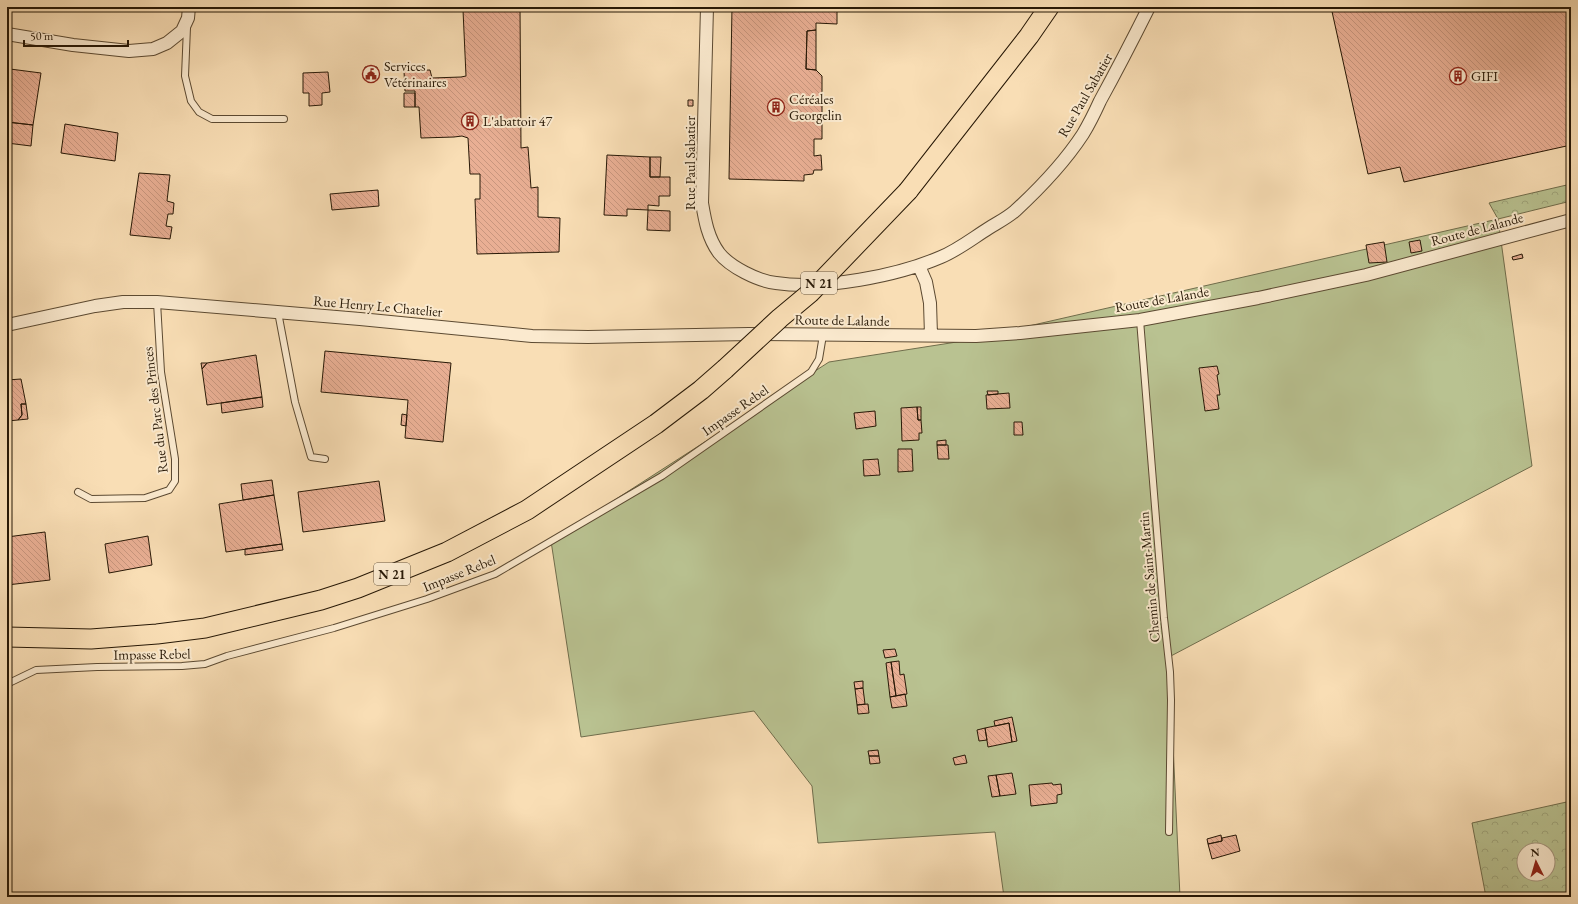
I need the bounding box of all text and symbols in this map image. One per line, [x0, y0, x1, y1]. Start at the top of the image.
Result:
scale bar [24, 22, 128, 48]
text: 50 m [30, 28, 54, 44]
street label: Rue Paul Sabatier [1054, 49, 1117, 140]
place label: Services Vétérinaires [384, 57, 447, 91]
public building icon: Services Vétérinaires [361, 64, 381, 84]
building icon: GIFI [1448, 66, 1468, 86]
place label: GIFI [1471, 67, 1498, 85]
place label: Céréales Georgelin [789, 90, 842, 124]
building icon: Céréales Georgelin [766, 97, 786, 117]
building icon: L'abattoir 47 [460, 111, 480, 131]
place label: L'abattoir 47 [483, 112, 552, 130]
street label: Rue Paul Sabatier [681, 116, 699, 210]
street label: Route de Lalande [1429, 208, 1526, 250]
road number: N 21 [801, 272, 837, 294]
street label: Route de Lalande [1114, 282, 1211, 316]
street label: Rue Henry Le Chatelier [313, 291, 444, 321]
street label: Route de Lalande [794, 310, 890, 330]
street label: Rue du Parc des Princes [138, 345, 172, 474]
street label: Impasse Rebel [698, 380, 772, 439]
street label: Chemin de Saint-Martin [1134, 510, 1164, 643]
street label: Impasse Rebel [420, 550, 499, 596]
road number: N 21 [374, 563, 410, 585]
street label: Impasse Rebel [113, 644, 191, 664]
north arrow [1516, 842, 1556, 882]
text: N [1530, 845, 1540, 859]

